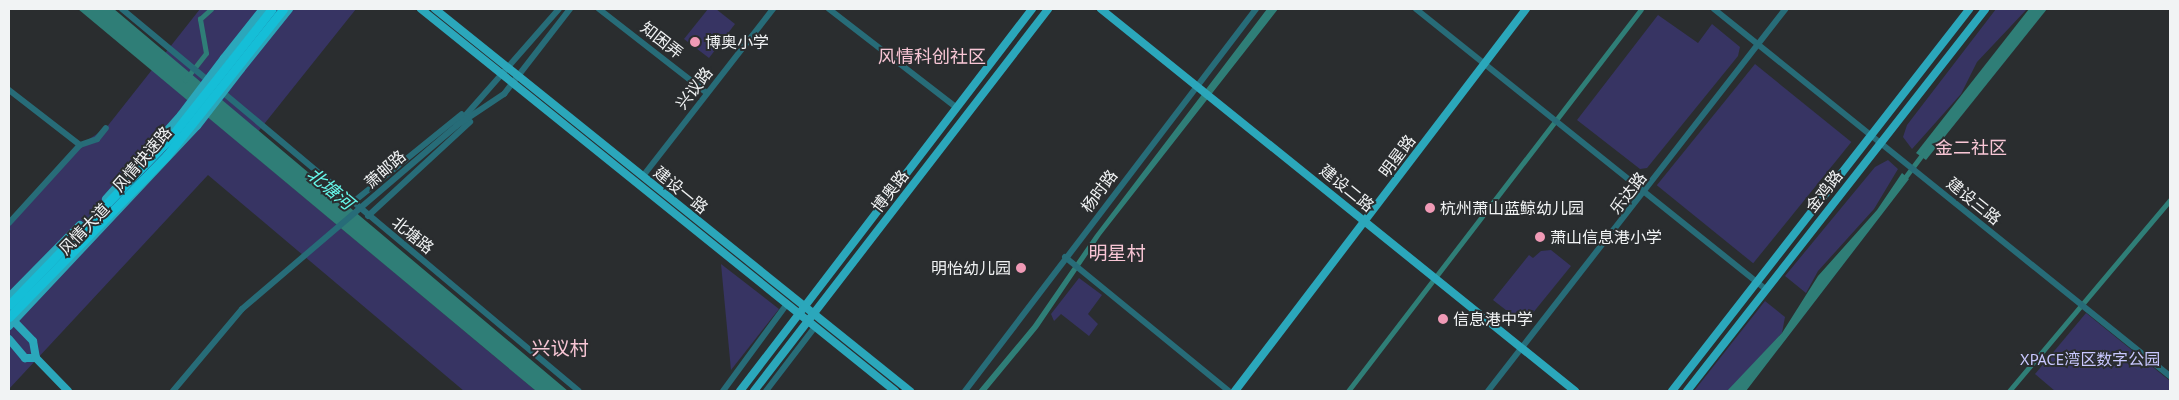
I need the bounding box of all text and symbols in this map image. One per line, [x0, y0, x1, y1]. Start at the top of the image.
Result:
street label: 知困弄 [637, 18, 687, 62]
place label: 博奥小学 [705, 32, 769, 52]
marker: 博奥小学 [689, 36, 701, 48]
district label: 风情科创社区 [878, 46, 986, 68]
street label: 兴议路 [672, 63, 716, 113]
street label: 风情快速路 [109, 123, 175, 195]
street label: 明星路 [1375, 131, 1419, 181]
district label: 金二社区 [1935, 137, 2007, 159]
street label: 萧邮路 [361, 146, 409, 192]
street label: 建设二路 [1316, 160, 1378, 216]
street label: 建设一路 [650, 162, 712, 218]
water label: 北塘河 [302, 163, 358, 215]
street label: 博奥路 [868, 166, 912, 216]
street label: 杨时路 [1077, 166, 1121, 216]
street label: 金鸡路 [1802, 166, 1846, 216]
street label: 乐达路 [1606, 168, 1650, 218]
street label: 建设三路 [1943, 173, 2005, 229]
place label: 杭州萧山蓝鲸幼儿园 [1440, 198, 1584, 218]
street label: 风情大道 [55, 199, 113, 259]
marker: 杭州萧山蓝鲸幼儿园 [1424, 202, 1436, 214]
street label: 北塘路 [388, 212, 438, 258]
place label: 萧山信息港小学 [1550, 227, 1662, 247]
marker: 萧山信息港小学 [1534, 231, 1546, 243]
district label: 明星村 [1089, 243, 1145, 265]
place label: 明怡幼儿园 [931, 258, 1011, 278]
marker: 明怡幼儿园 [1015, 262, 1027, 274]
place label: 信息港中学 [1453, 309, 1533, 329]
marker: 信息港中学 [1437, 313, 1449, 325]
district label: 兴议村 [532, 338, 588, 360]
park label: XPACE湾区数字公园 [2020, 349, 2160, 369]

